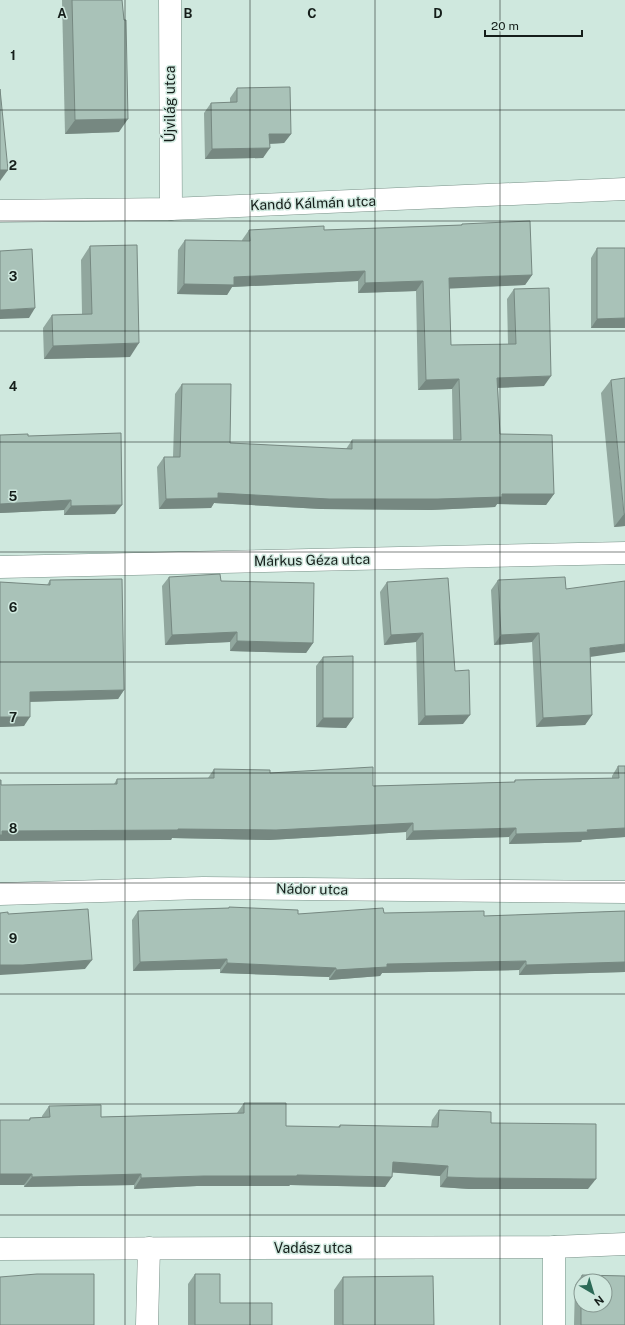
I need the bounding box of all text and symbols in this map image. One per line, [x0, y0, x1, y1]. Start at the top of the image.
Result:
text: A [57, 6, 67, 21]
text: B [184, 6, 193, 21]
text: C [307, 6, 317, 21]
text: D [433, 6, 443, 21]
scale bar [485, 12, 582, 38]
text: 20 m [491, 19, 519, 33]
text: 1 [10, 48, 16, 63]
street label: Újvilág utca [160, 66, 178, 142]
text: 2 [9, 158, 17, 173]
street label: Kandó Kálmán utca [250, 193, 376, 213]
text: 3 [9, 269, 18, 284]
text: 4 [9, 379, 18, 394]
text: 5 [9, 489, 18, 504]
street label: Márkus Géza utca [254, 551, 370, 569]
text: 6 [9, 600, 18, 615]
text: 7 [9, 710, 17, 725]
text: 8 [9, 821, 18, 836]
street label: Nádor utca [276, 880, 348, 898]
text: 9 [9, 931, 17, 946]
street label: Vadász utca [274, 1240, 352, 1256]
north arrow [573, 1273, 613, 1313]
text: N [592, 1294, 606, 1308]

